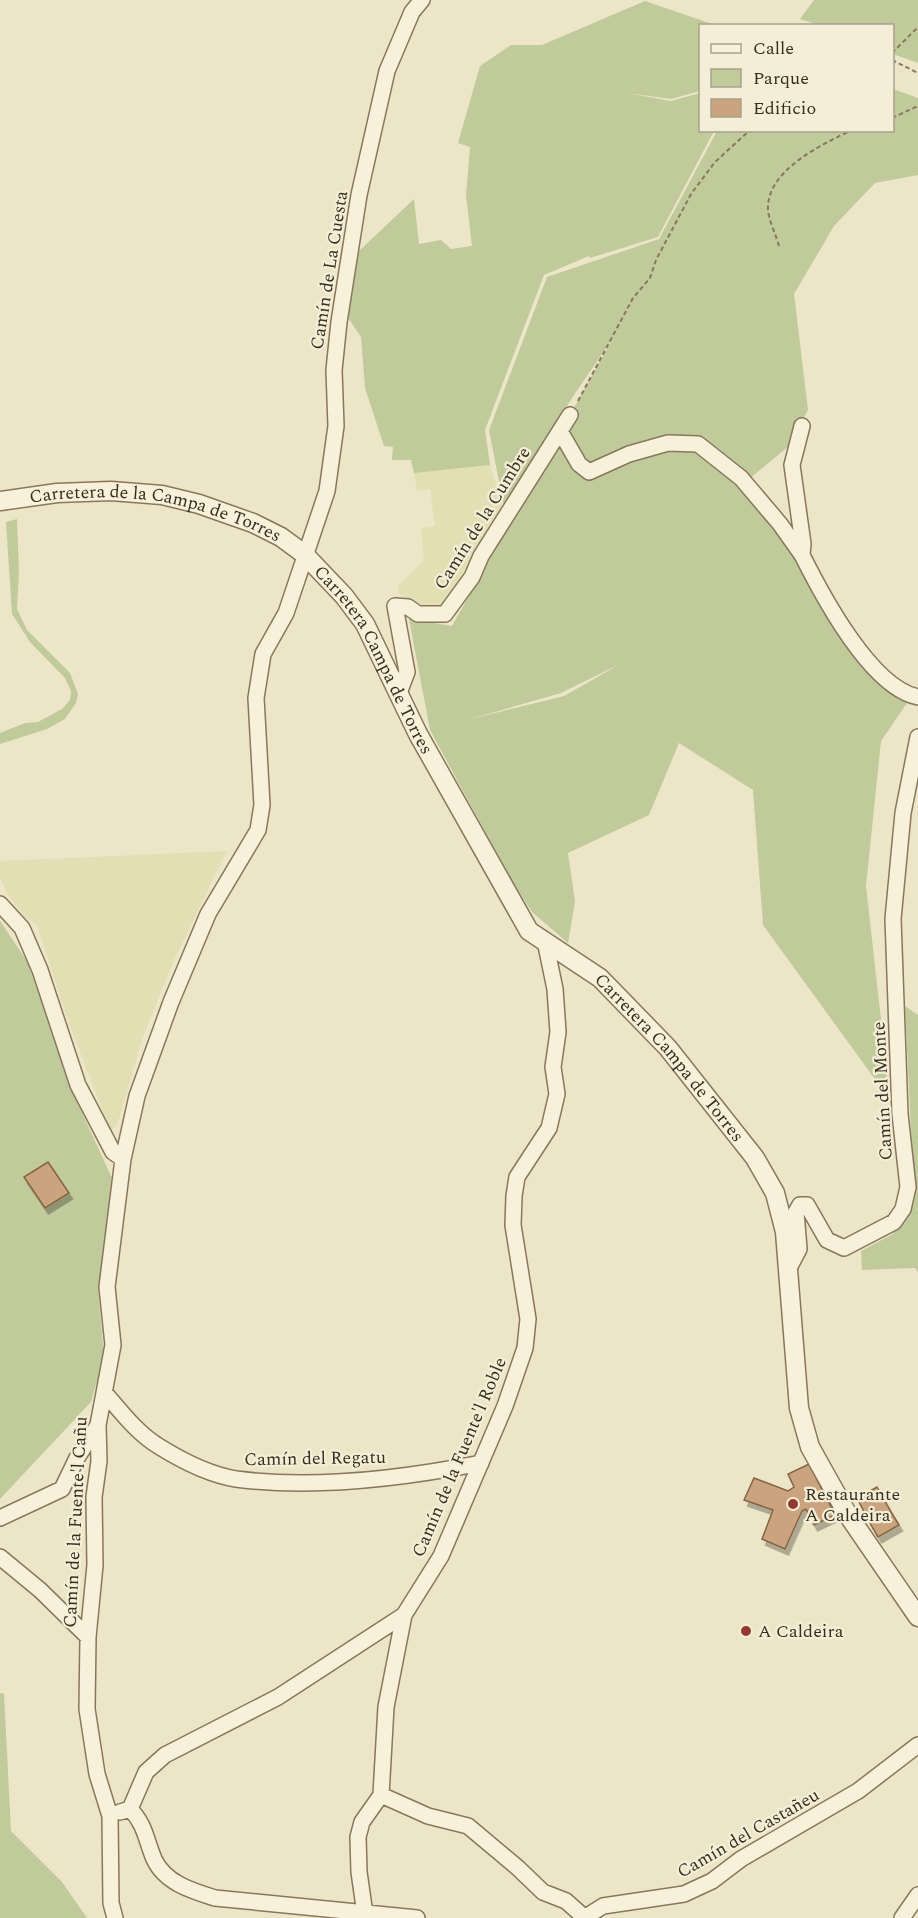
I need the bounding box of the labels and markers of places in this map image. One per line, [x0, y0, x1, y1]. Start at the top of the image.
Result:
place label: Restaurante A Caldeira [805, 1481, 900, 1529]
marker: Restaurante A Caldeira [786, 1497, 800, 1511]
place label: A Caldeira [758, 1618, 844, 1645]
marker: A Caldeira [739, 1624, 753, 1638]

